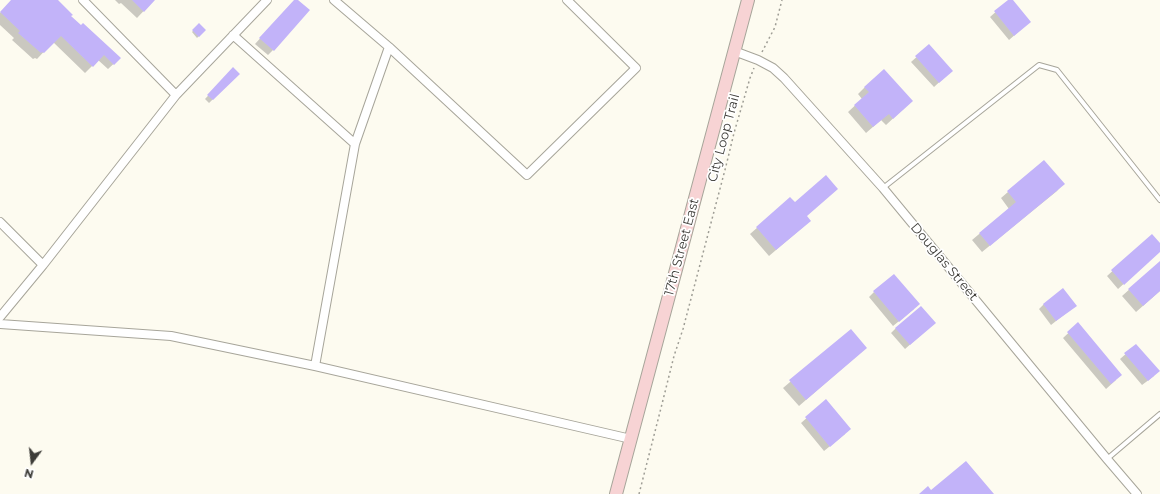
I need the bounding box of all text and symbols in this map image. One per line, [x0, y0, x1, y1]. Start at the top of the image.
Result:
street label: City Loop Trail [705, 92, 743, 184]
street label: 17th Street East [661, 197, 703, 297]
street label: Douglas Street [907, 220, 981, 304]
north arrow [12, 442, 52, 482]
text: N [23, 466, 35, 482]

